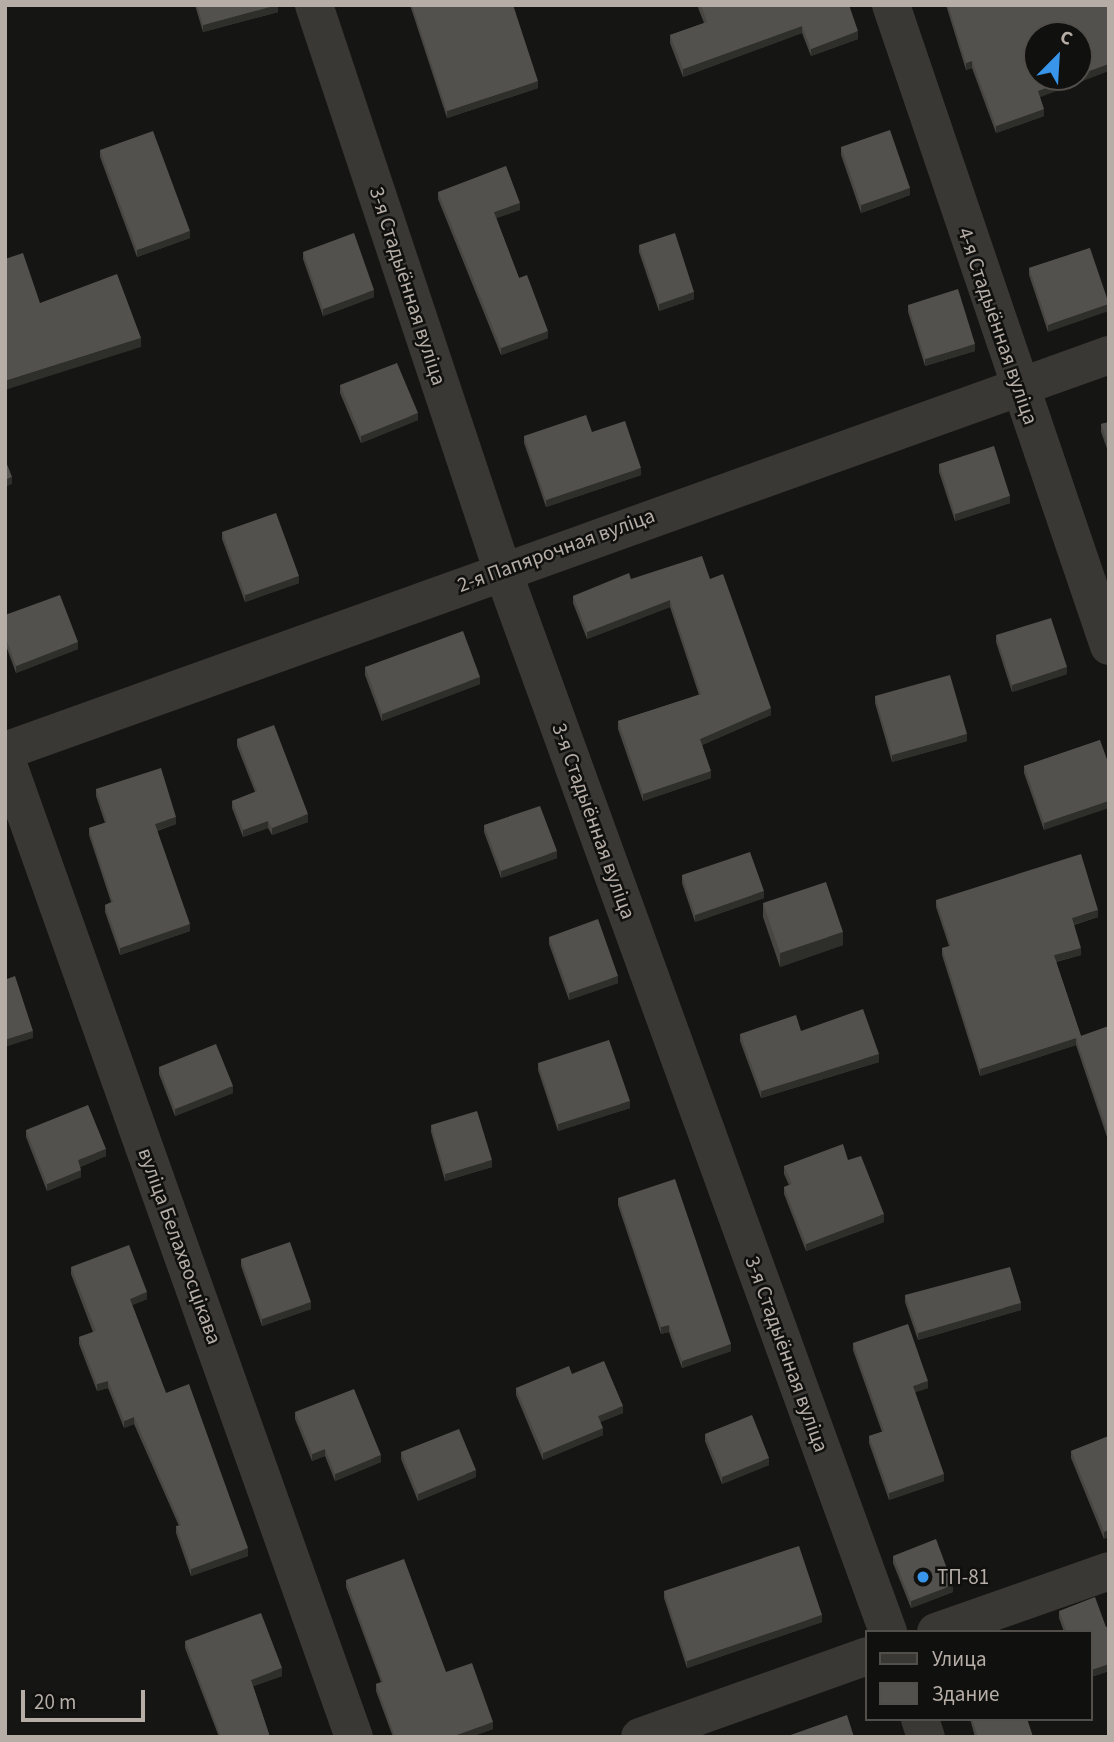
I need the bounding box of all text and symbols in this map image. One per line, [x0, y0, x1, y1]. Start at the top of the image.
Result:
north arrow [1023, 21, 1093, 91]
text: С [1055, 24, 1076, 53]
street label: 3-я Стадыённая вуліца [364, 184, 452, 388]
street label: 4-я Стадыённая вуліца [952, 224, 1044, 428]
street label: 2-я Папярочная вуліца [454, 503, 658, 597]
street label: 3-я Стадыённая вуліца [547, 719, 641, 923]
street label: вуліца Белахвосцікава [133, 1144, 227, 1348]
street label: 3-я Стадыённая вуліца [740, 1252, 834, 1456]
place label: ТП-81 [937, 1564, 989, 1590]
marker: ТП-81 [915, 1569, 931, 1585]
legend [866, 1630, 1093, 1721]
text: Улица [932, 1644, 987, 1674]
scale bar [24, 1676, 149, 1720]
text: Здание [932, 1679, 1000, 1709]
text: 20 m [34, 1687, 76, 1717]

